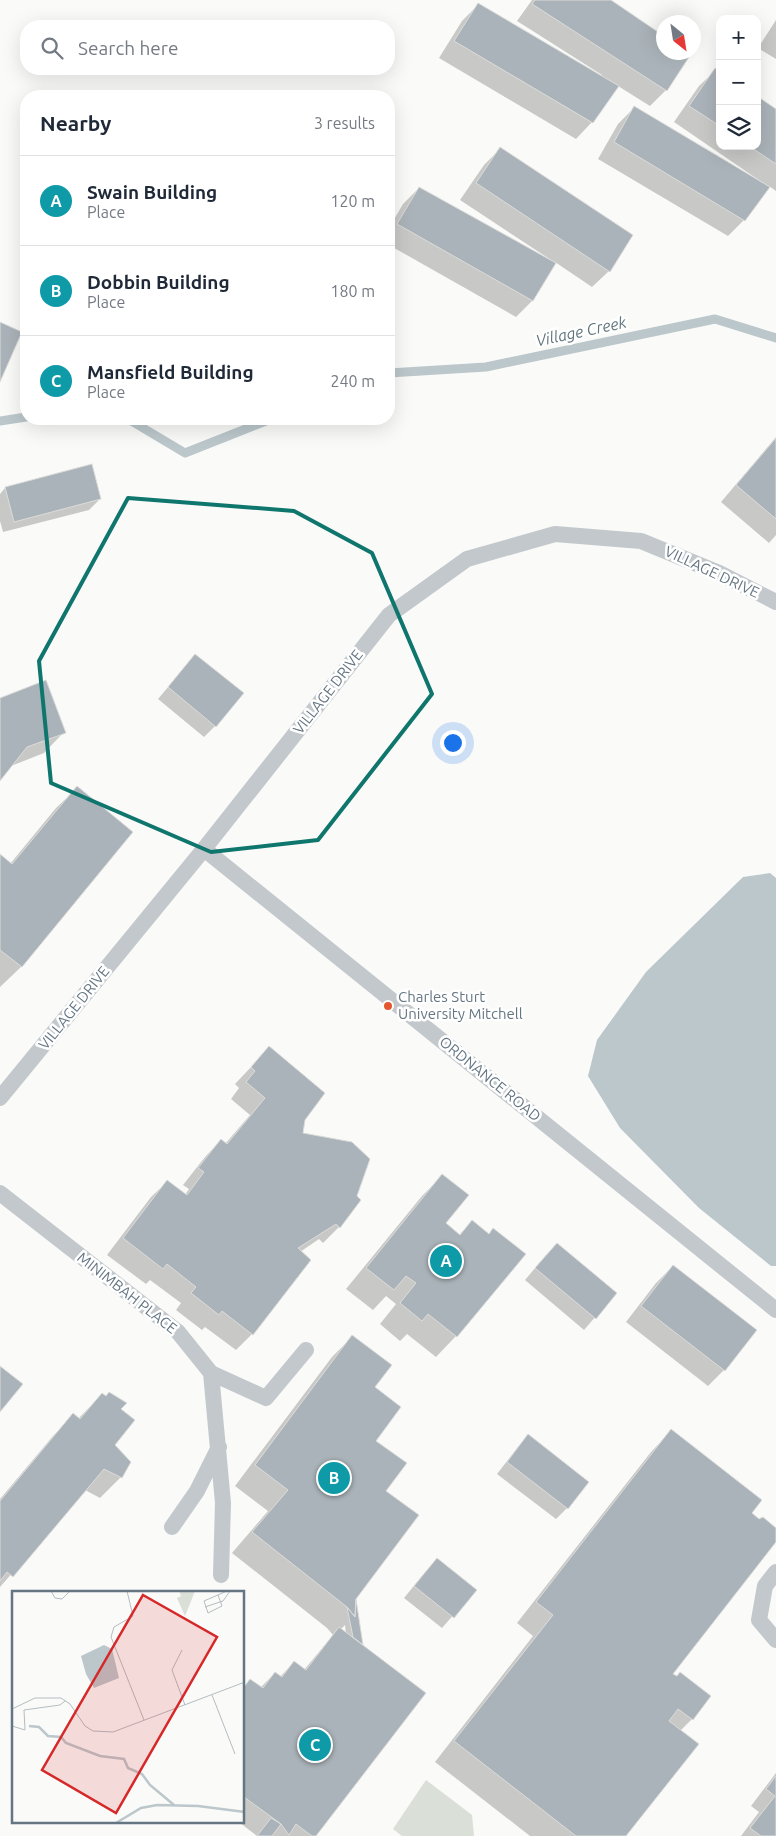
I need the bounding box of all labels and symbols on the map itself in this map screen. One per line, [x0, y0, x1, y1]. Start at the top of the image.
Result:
north arrow [656, 15, 701, 60]
water label: Village Creek [534, 312, 629, 349]
street label: VILLAGE DRIVE [662, 542, 762, 601]
street label: VILLAGE DRIVE [289, 646, 366, 737]
your location [440, 730, 466, 756]
street label: VILLAGE DRIVE [35, 963, 112, 1053]
place label: Charles Sturt University Mitchell [398, 988, 523, 1022]
marker: Charles Sturt University Mitchell [382, 1000, 394, 1012]
street label: ORDNANCE ROAD [436, 1033, 544, 1125]
pin: A [430, 1242, 462, 1280]
street label: MINIMBAH PLACE [74, 1248, 181, 1337]
pin: B [318, 1459, 350, 1497]
inset map [12, 1591, 245, 1824]
pin: C [299, 1726, 331, 1764]

